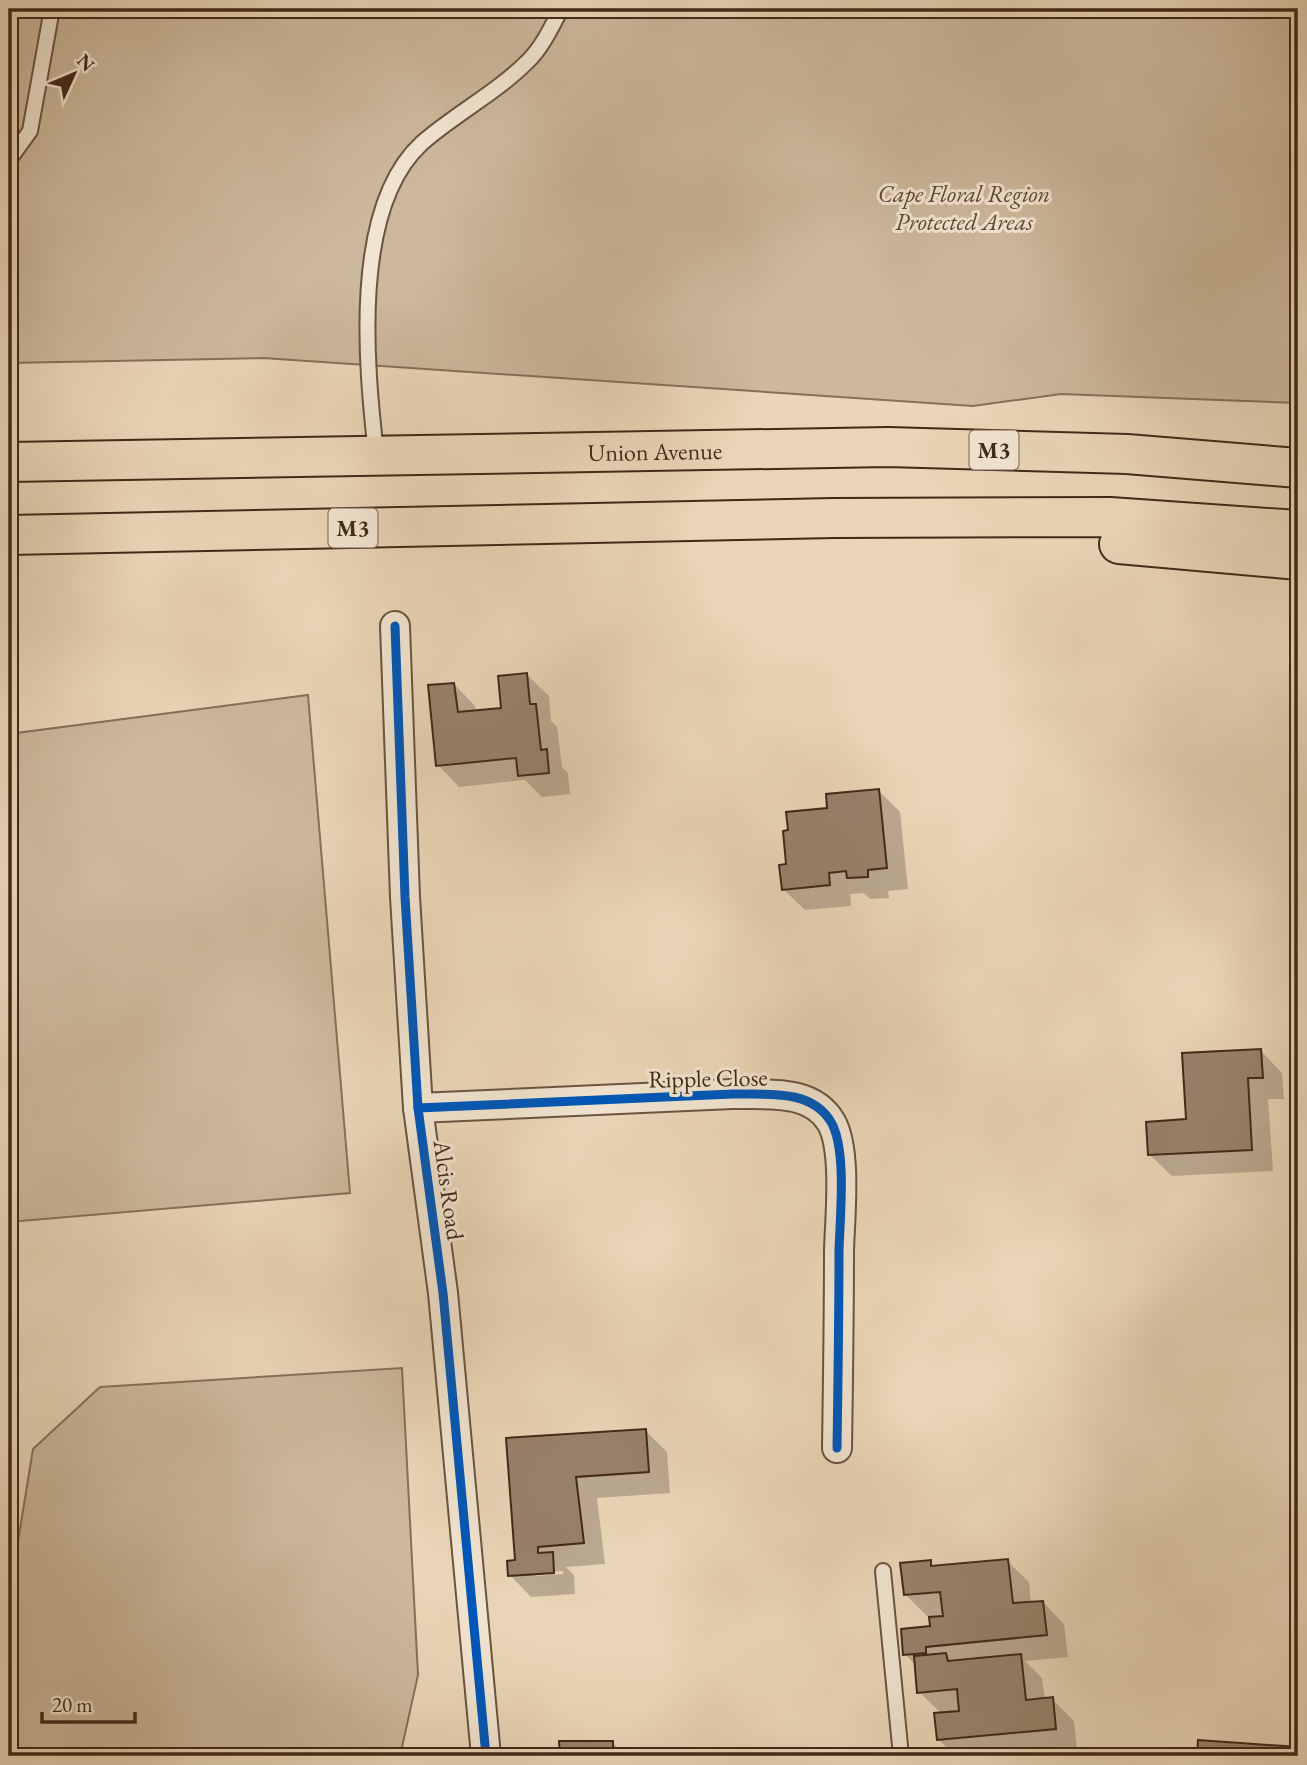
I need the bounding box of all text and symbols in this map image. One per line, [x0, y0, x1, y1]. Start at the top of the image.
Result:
north arrow [38, 38, 108, 108]
text: N [72, 48, 101, 77]
park label: Cape Floral Region Protected Areas [878, 178, 1050, 237]
road number: M3 [970, 431, 1018, 470]
street label: Union Avenue [587, 434, 722, 468]
road number: M3 [328, 508, 378, 548]
street label: Ripple Close [648, 1061, 768, 1095]
street label: Alcis Road [426, 1137, 471, 1243]
scale bar [42, 1681, 135, 1725]
text: 20 m [52, 1691, 93, 1718]

